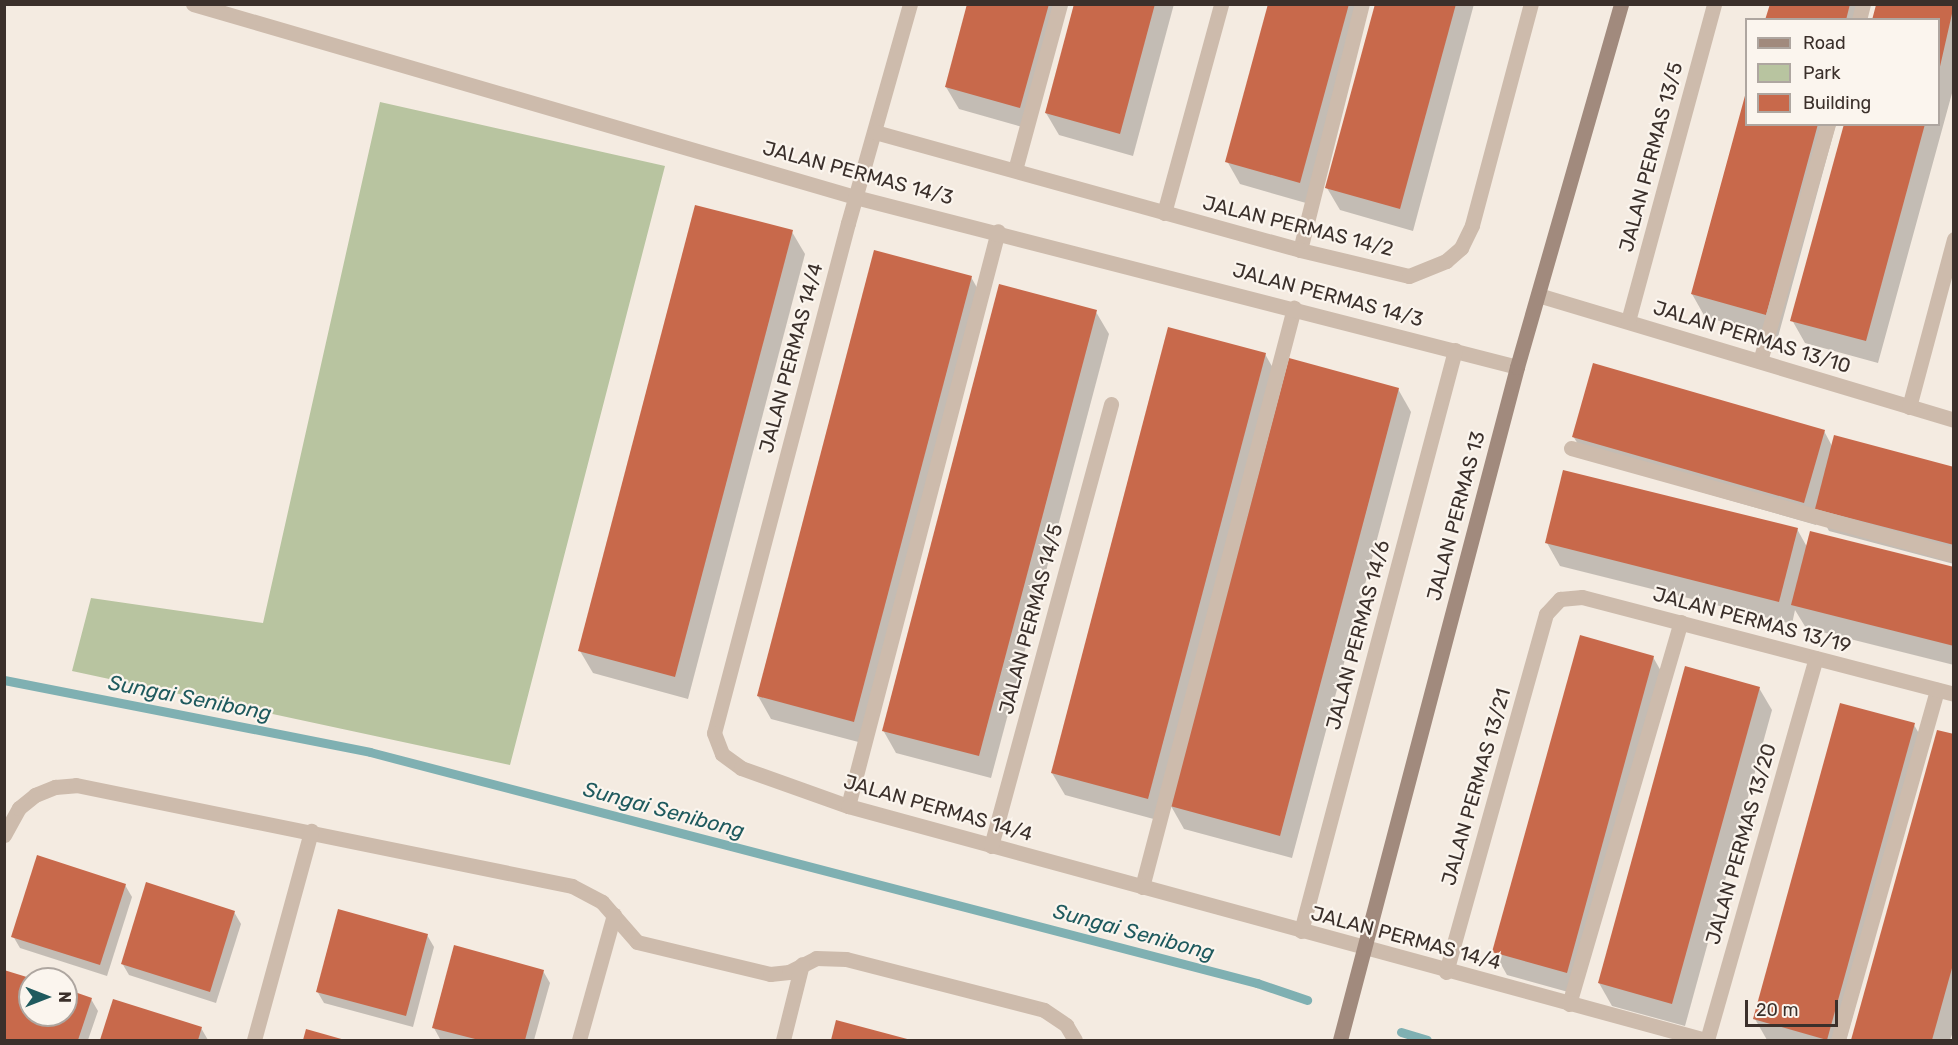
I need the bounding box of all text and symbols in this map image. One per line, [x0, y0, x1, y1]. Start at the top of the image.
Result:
legend [1745, 18, 1940, 126]
text: Road [1803, 32, 1846, 54]
street label: JALAN PERMAS 13/5 [1614, 59, 1688, 255]
text: Park [1803, 62, 1840, 84]
text: Building [1803, 92, 1871, 114]
street label: JALAN PERMAS 14/3 [760, 136, 956, 210]
street label: JALAN PERMAS 14/2 [1200, 191, 1396, 261]
street label: JALAN PERMAS 14/3 [1230, 258, 1426, 332]
street label: JALAN PERMAS 14/4 [754, 260, 828, 456]
street label: JALAN PERMAS 13/10 [1650, 296, 1854, 378]
street label: JALAN PERMAS 13 [1422, 429, 1490, 603]
street label: JALAN PERMAS 14/5 [994, 521, 1068, 717]
street label: JALAN PERMAS 14/6 [1321, 538, 1395, 732]
street label: JALAN PERMAS 13/19 [1650, 582, 1854, 658]
water label: Sungai Senibong [106, 670, 274, 726]
street label: JALAN PERMAS 13/21 [1436, 686, 1516, 888]
street label: JALAN PERMAS 13/20 [1701, 741, 1781, 947]
street label: JALAN PERMAS 14/4 [841, 770, 1035, 846]
water label: Sungai Senibong [581, 776, 747, 844]
water label: Sungai Senibong [1051, 898, 1217, 966]
street label: JALAN PERMAS 14/4 [1308, 901, 1504, 975]
north arrow [18, 967, 78, 1027]
scale bar [1748, 988, 1841, 1026]
text: N [55, 991, 74, 1003]
text: 20 m [1756, 999, 1798, 1021]

